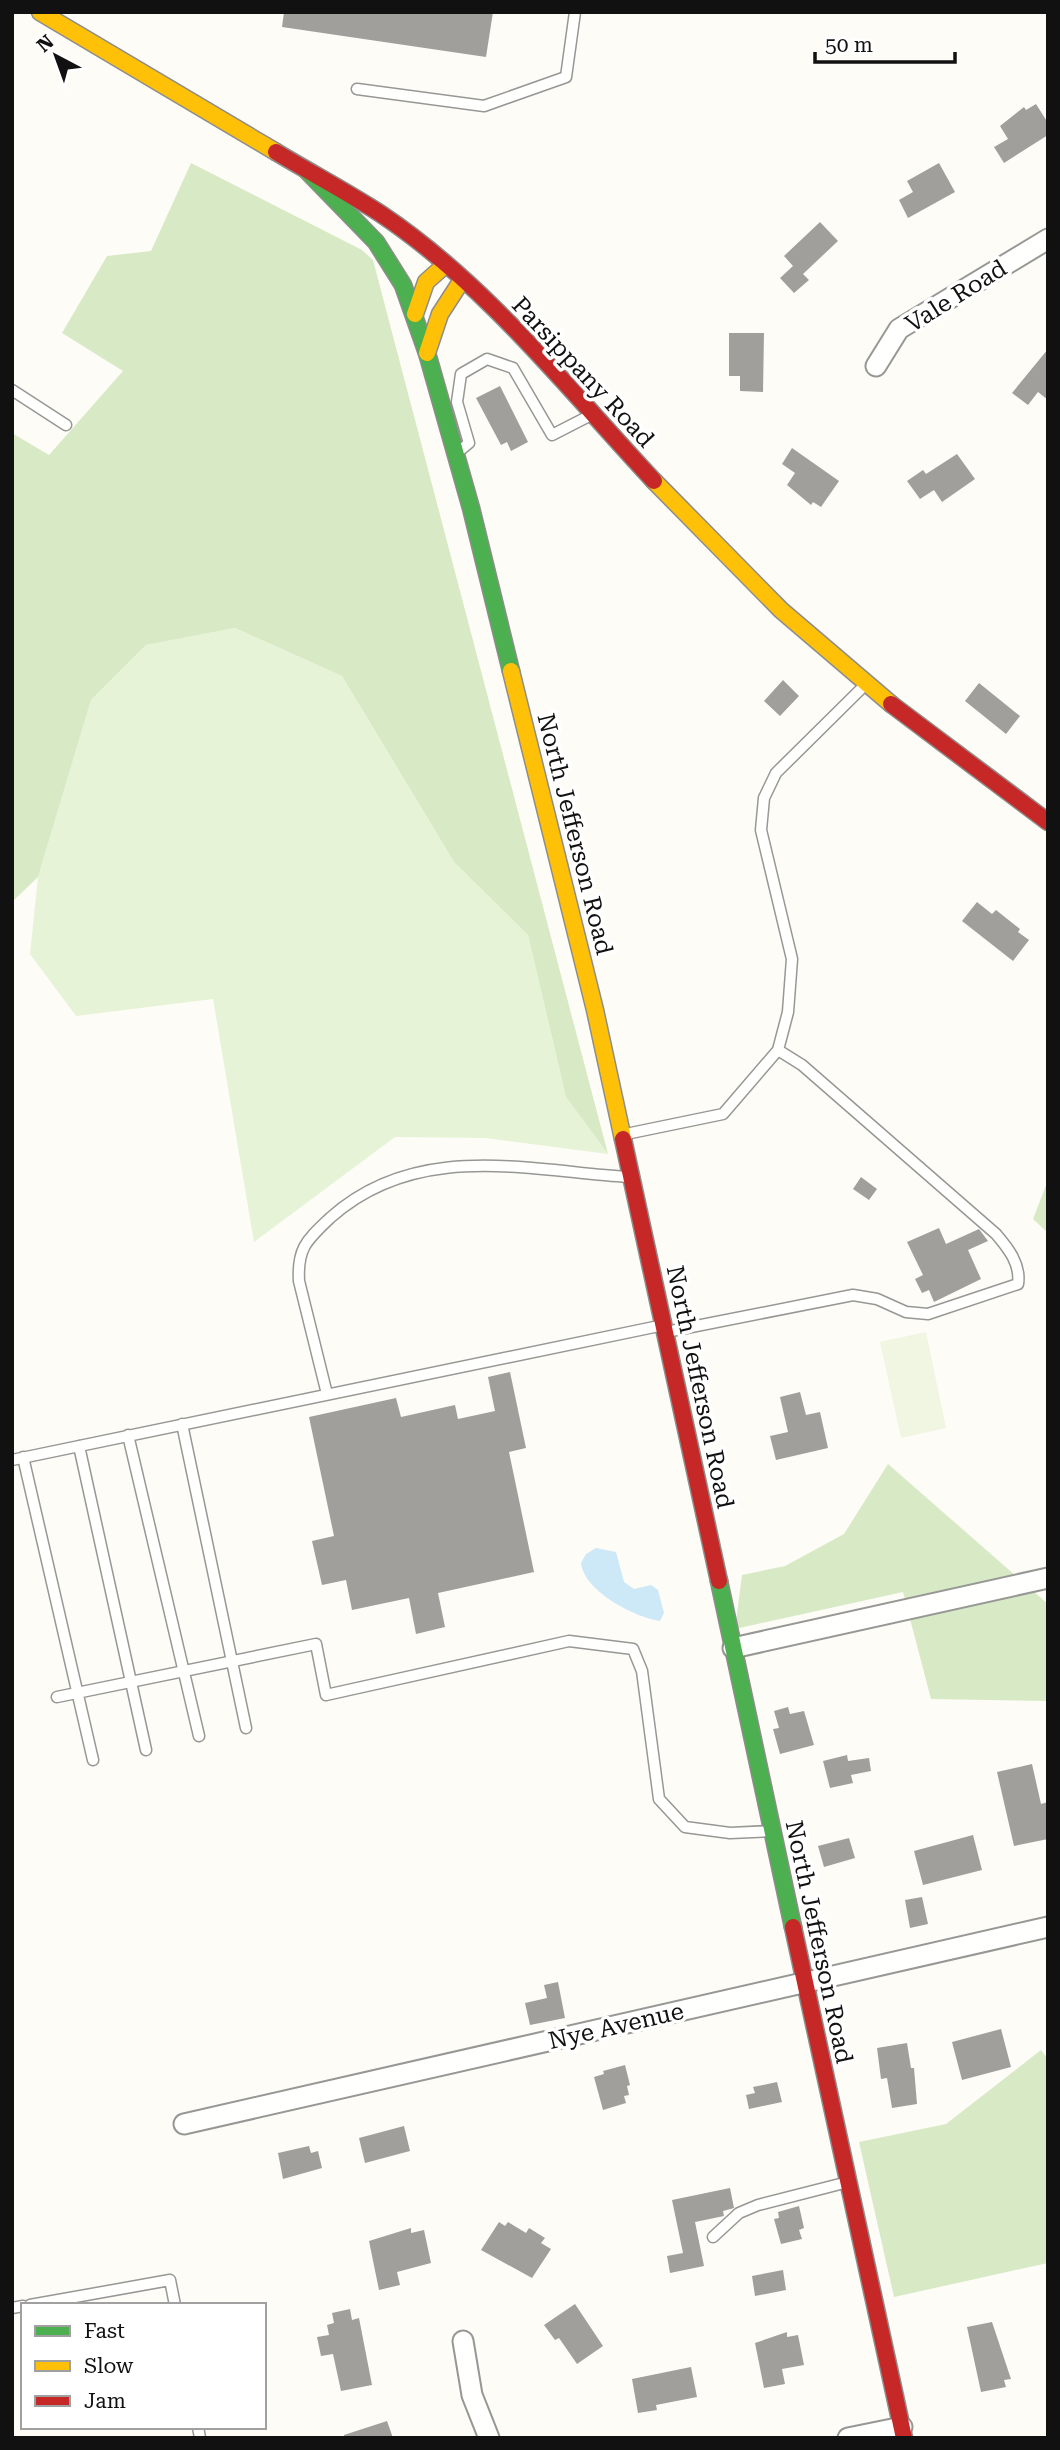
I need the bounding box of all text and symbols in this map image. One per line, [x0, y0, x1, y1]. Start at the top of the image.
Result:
north arrow [21, 21, 91, 91]
scale bar [815, 21, 955, 65]
text: N [32, 30, 59, 57]
text: 50 m [825, 33, 873, 57]
street label: Vale Road [900, 254, 1012, 338]
street label: Parsippany Road [506, 291, 660, 453]
street label: North Jefferson Road [531, 710, 619, 958]
street label: North Jefferson Road [661, 1263, 739, 1511]
street label: North Jefferson Road [780, 1818, 858, 2066]
street label: Nye Avenue [546, 1997, 686, 2055]
legend [21, 2303, 266, 2429]
text: Fast [84, 2319, 125, 2343]
text: Slow [84, 2354, 134, 2378]
text: Jam [84, 2389, 126, 2413]

